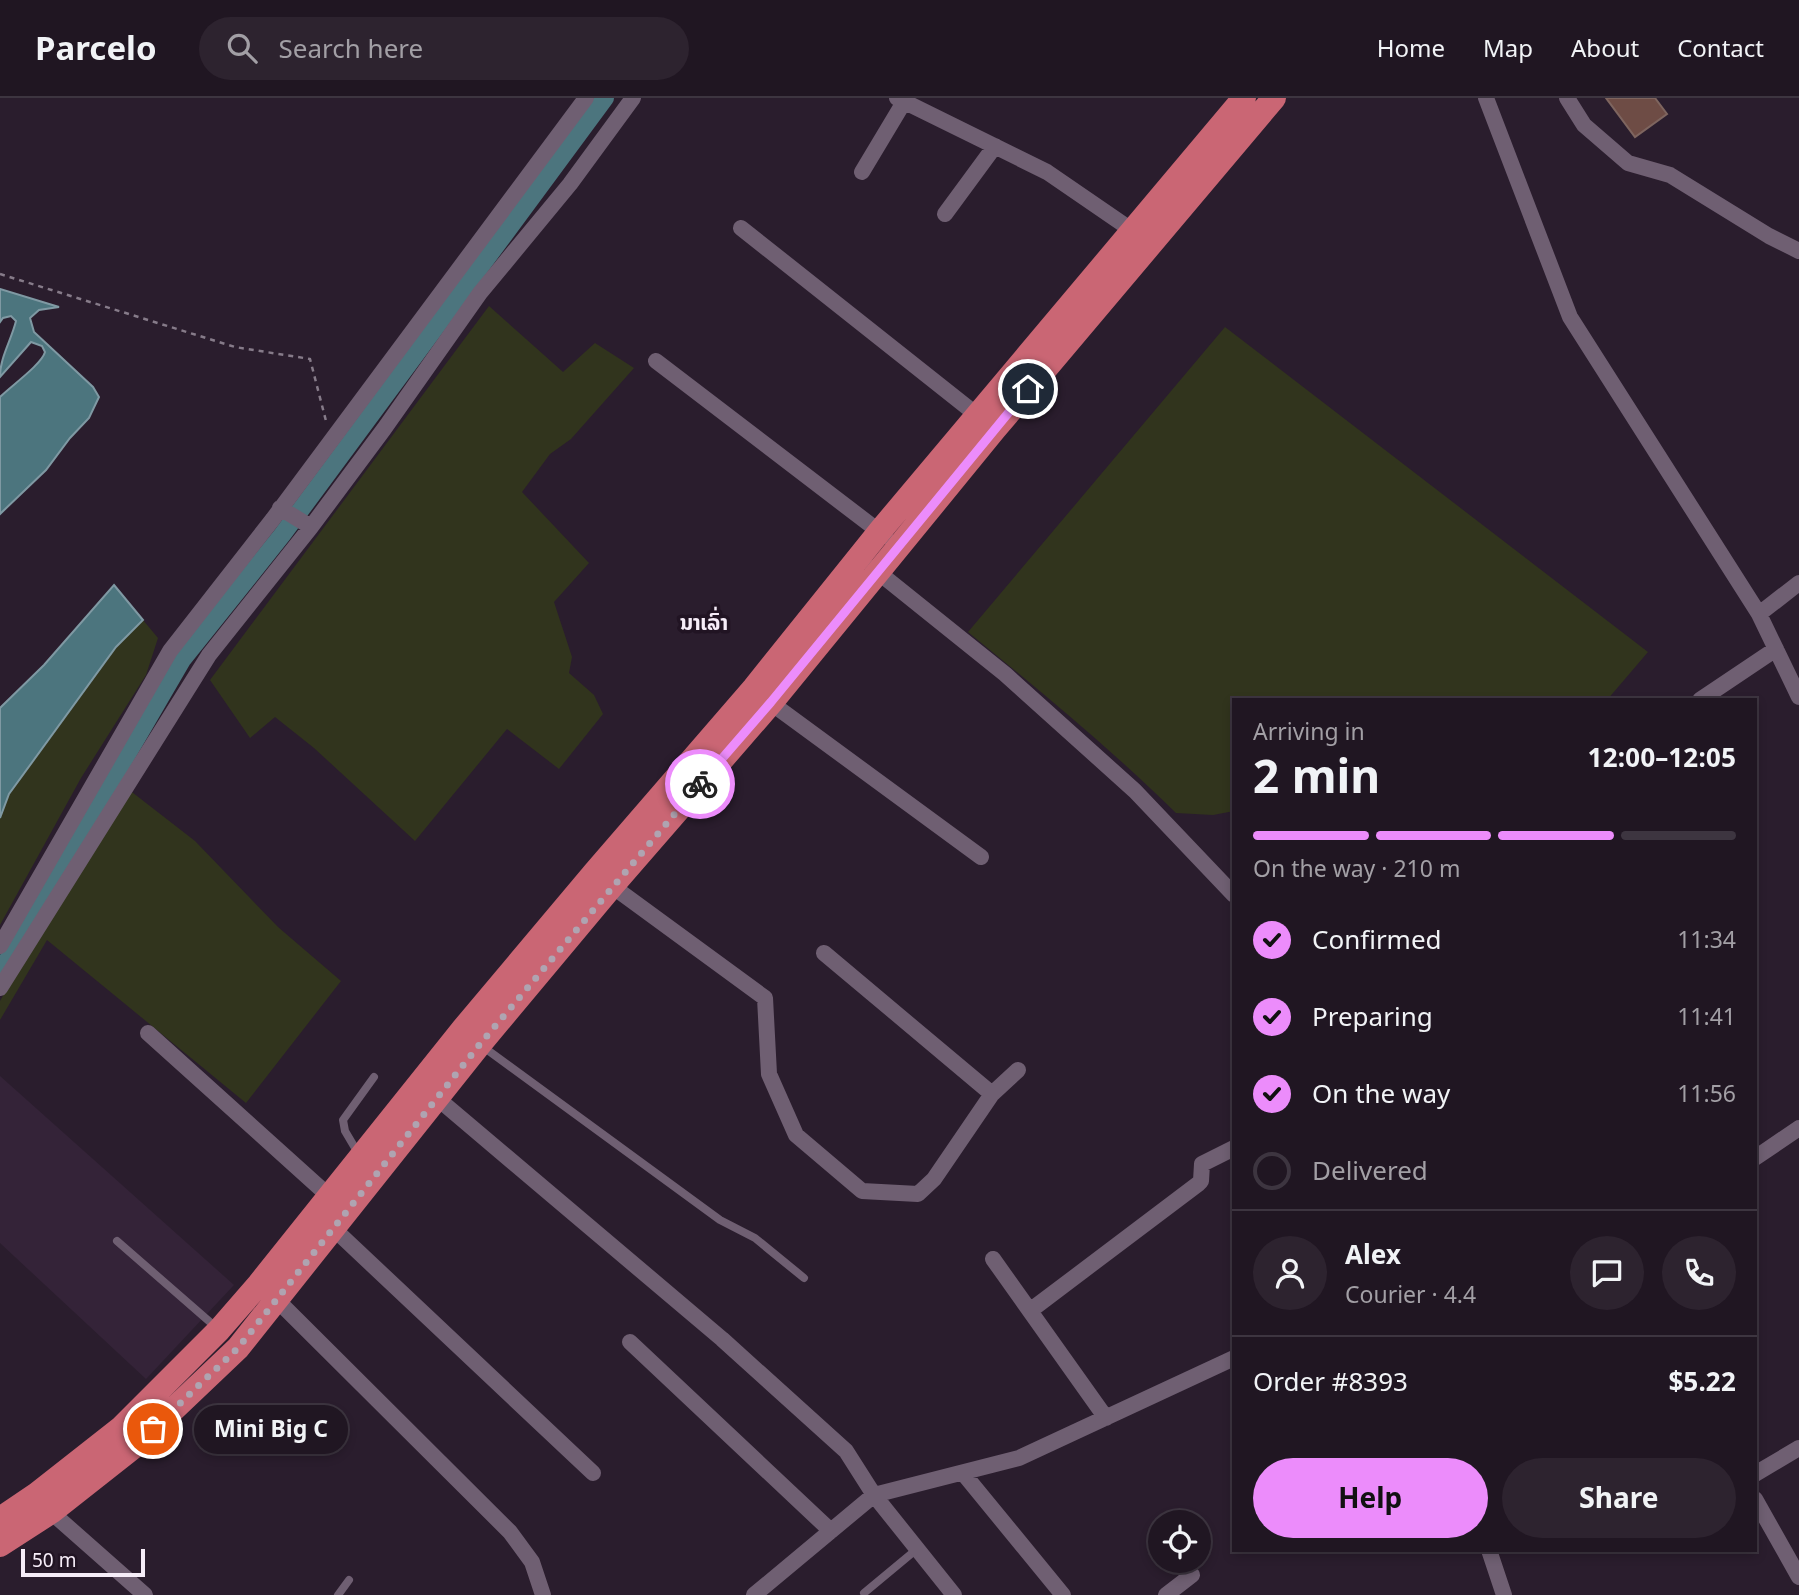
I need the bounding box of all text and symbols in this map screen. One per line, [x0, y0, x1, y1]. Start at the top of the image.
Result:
search box [199, 17, 689, 80]
text: Parcelo [35, 21, 157, 75]
text: Search here [279, 27, 423, 70]
icon: search [223, 29, 261, 67]
text: Home [1377, 29, 1445, 68]
text: Map [1483, 29, 1533, 68]
text: About [1571, 29, 1639, 68]
text: Contact [1677, 29, 1764, 68]
pin [998, 359, 1058, 419]
icon: home [1009, 370, 1047, 408]
district label: ນາເລົ່າ [680, 605, 728, 640]
text: Arriving in [1253, 713, 1365, 751]
text: 12:00–12:05 [1588, 736, 1736, 779]
text: 2 min [1253, 739, 1380, 814]
courier [665, 749, 735, 819]
icon: bike [681, 765, 719, 803]
text: On the way · 210 m [1253, 850, 1460, 888]
text: Confirmed [1312, 918, 1442, 961]
icon: check [1253, 921, 1291, 959]
text: 11:34 [1677, 921, 1736, 959]
text: Preparing [1312, 995, 1433, 1038]
icon: check [1253, 998, 1291, 1036]
text: 11:41 [1677, 998, 1736, 1036]
text: On the way [1312, 1072, 1450, 1115]
icon: check [1253, 1075, 1291, 1113]
text: 11:56 [1677, 1075, 1736, 1113]
text: Delivered [1312, 1149, 1428, 1192]
text: Alex [1345, 1233, 1401, 1276]
button: person [1253, 1236, 1327, 1310]
button: chat [1570, 1236, 1644, 1310]
button: phone [1662, 1236, 1736, 1310]
text: Courier · 4.4 [1345, 1276, 1476, 1314]
text: Order #8393 [1253, 1360, 1408, 1403]
text: $5.22 [1668, 1360, 1736, 1403]
pin [123, 1399, 183, 1459]
callout: Mini Big C [195, 1404, 349, 1454]
icon: bag [134, 1410, 172, 1448]
text: Mini Big C [214, 1410, 328, 1448]
button: Help [1253, 1458, 1488, 1538]
button: Share [1502, 1458, 1736, 1538]
map controls [1148, 1510, 1211, 1573]
button: locate [1148, 1510, 1211, 1573]
text: 50 m [32, 1545, 76, 1576]
scale bar [21, 1546, 145, 1578]

